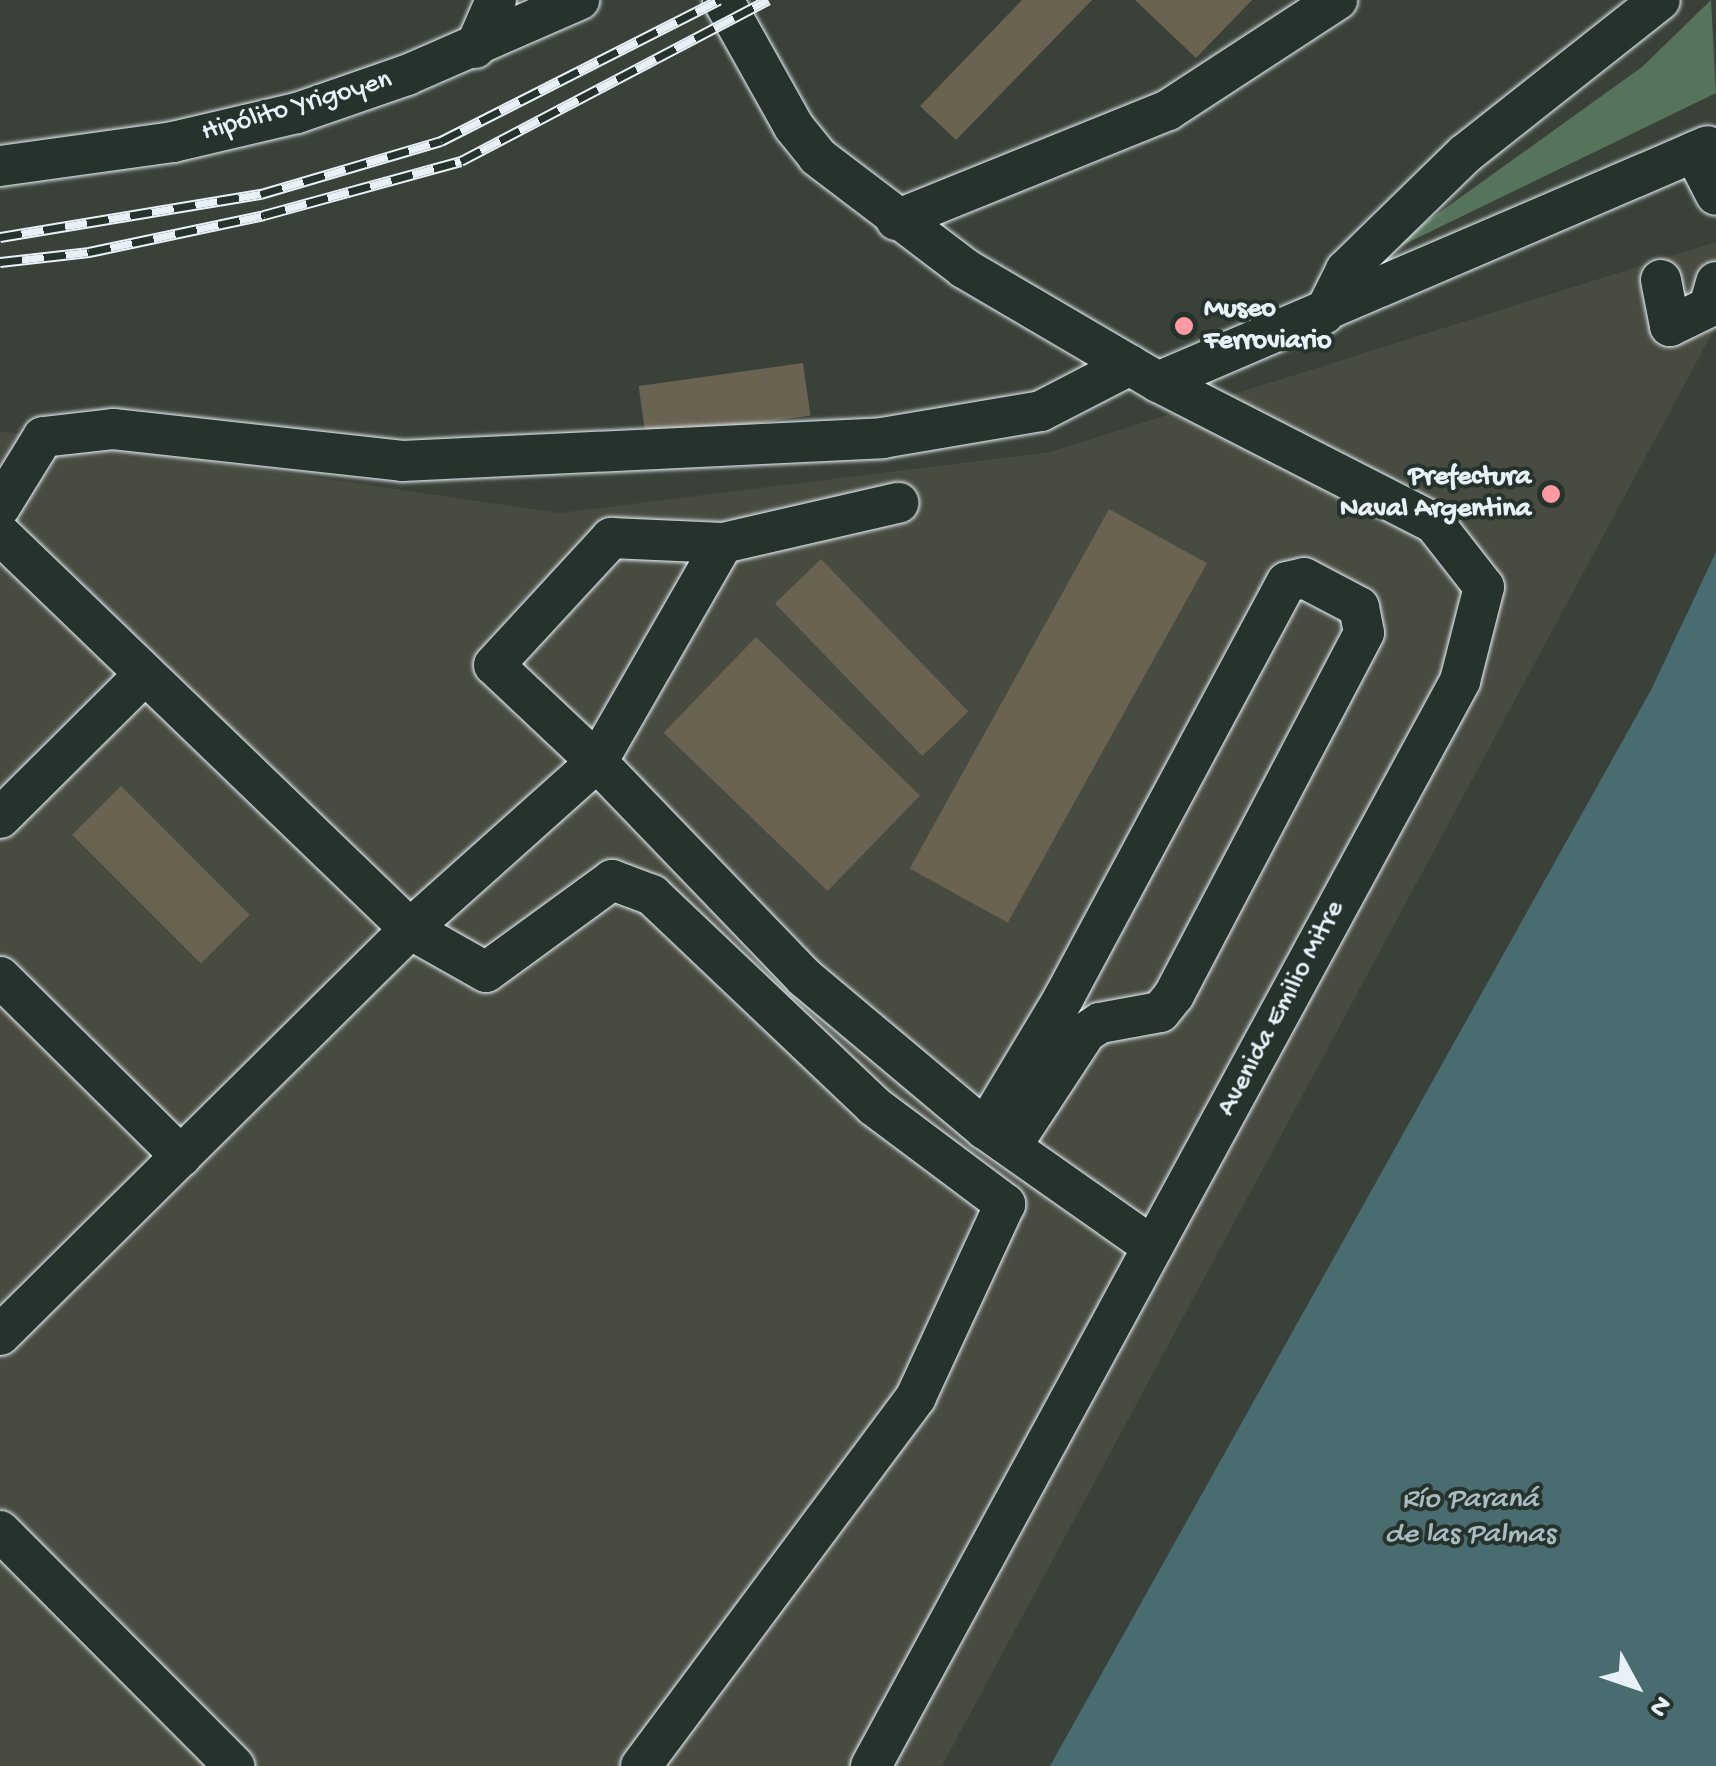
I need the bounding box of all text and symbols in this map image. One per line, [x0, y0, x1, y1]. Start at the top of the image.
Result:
street label: Hipólito Yrigoyen [198, 64, 396, 150]
place label: Museo Ferroviario [1204, 293, 1332, 359]
marker: Museo Ferroviario [1173, 315, 1195, 337]
place label: Prefectura Naval Argentina [1340, 461, 1531, 527]
marker: Prefectura Naval Argentina [1540, 483, 1562, 505]
street label: Avenida Emilio Mitre [1211, 895, 1353, 1123]
water label: Río Paraná de las Palmas [1385, 1483, 1555, 1554]
north arrow [1586, 1636, 1686, 1736]
text: N [1641, 1688, 1678, 1723]

